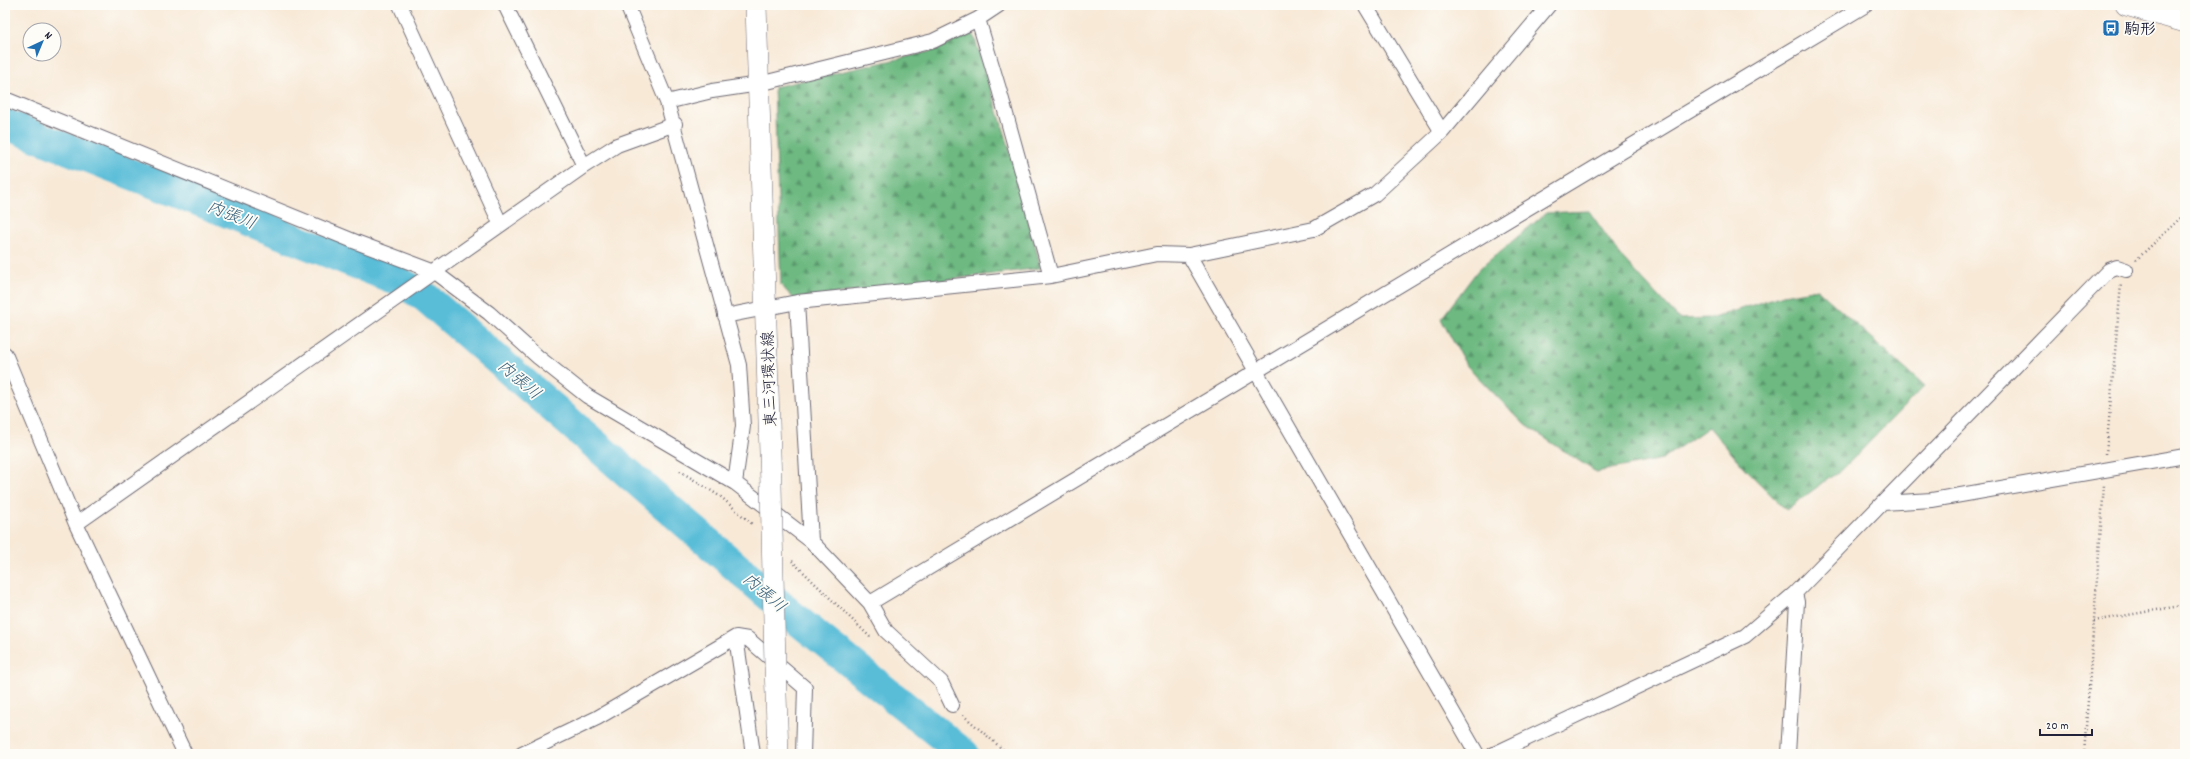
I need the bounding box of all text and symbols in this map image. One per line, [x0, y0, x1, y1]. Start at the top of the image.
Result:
bus stop icon: 駒形 [2101, 18, 2121, 38]
place label: 駒形 [2124, 19, 2156, 42]
north arrow [22, 22, 62, 62]
text: N [40, 29, 55, 44]
water label: 内張川 [203, 196, 259, 237]
street label: 東三河環状線 [757, 331, 784, 427]
water label: 内張川 [491, 355, 545, 407]
water label: 内張川 [736, 568, 790, 620]
scale bar [2040, 711, 2092, 737]
text: 20 m [2046, 718, 2069, 735]

